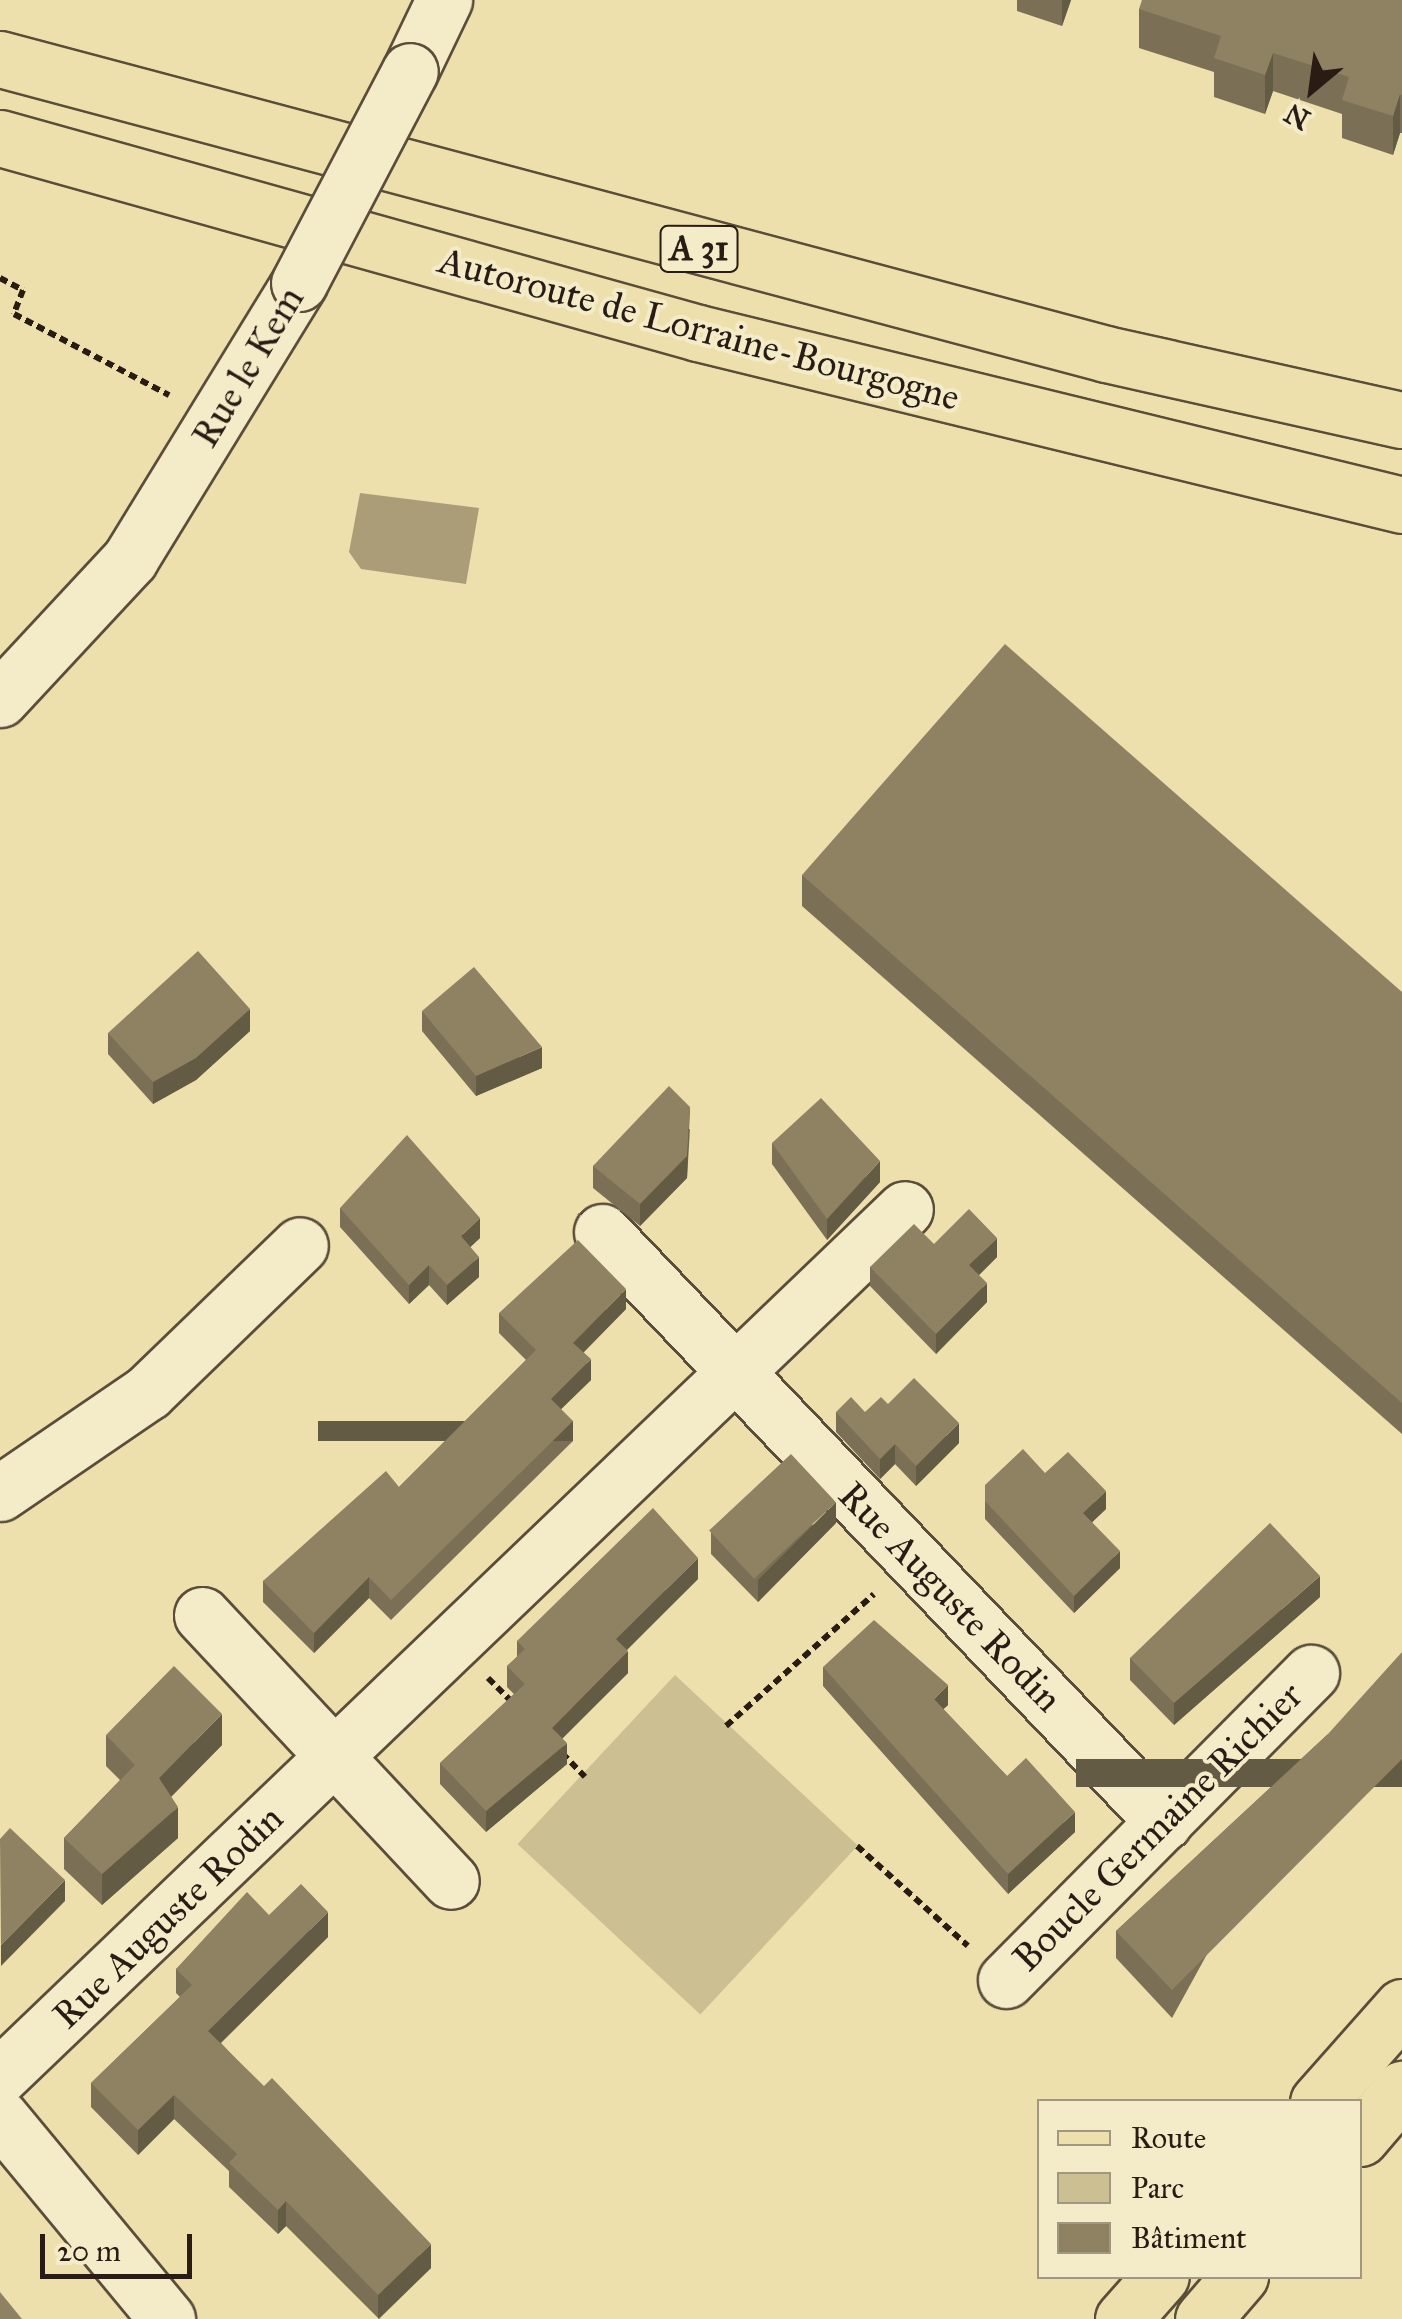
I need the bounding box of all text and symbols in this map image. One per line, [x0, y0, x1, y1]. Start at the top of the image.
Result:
north arrow [1262, 40, 1362, 140]
text: N [1278, 96, 1316, 138]
road number: A 31 [659, 219, 739, 279]
street label: Autoroute de Lorraine-Bourgogne [434, 237, 964, 421]
street label: Rue le Kem [182, 278, 314, 456]
street label: Rue Auguste Rodin [829, 1473, 1071, 1721]
street label: Boucle Germaine Richier [1004, 1673, 1312, 1981]
street label: Rue Auguste Rodin [44, 1796, 292, 2038]
legend [1037, 2099, 1362, 2279]
text: Route [1131, 2120, 1206, 2156]
text: Parc [1131, 2170, 1184, 2206]
scale bar [45, 2214, 198, 2276]
text: Bâtiment [1131, 2220, 1247, 2256]
text: 20 m [57, 2233, 121, 2269]

